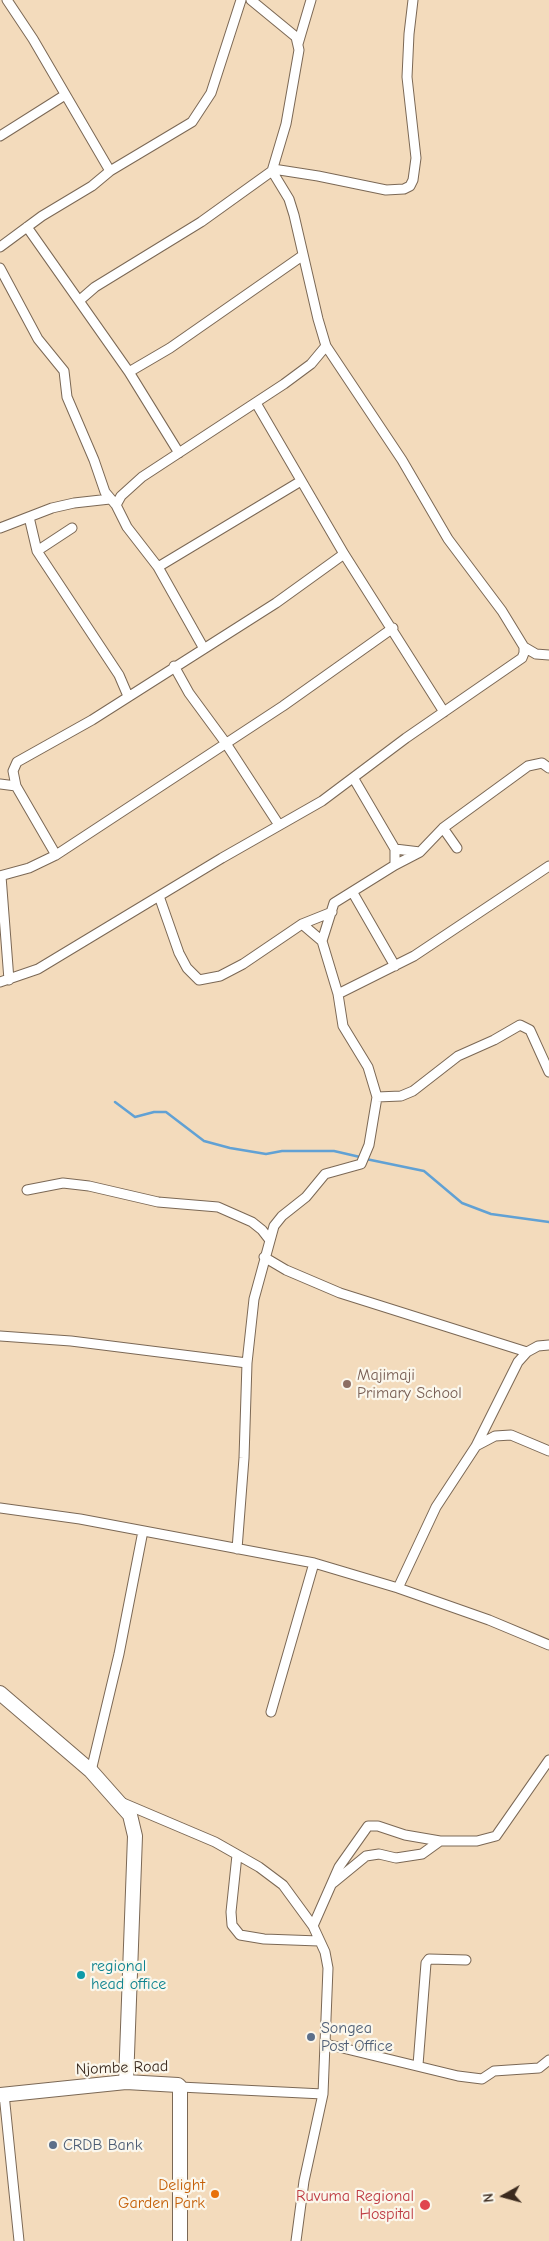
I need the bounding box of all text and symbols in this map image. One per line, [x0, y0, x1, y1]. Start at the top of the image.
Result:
place label: Majimaji Primary School [357, 1365, 462, 1403]
marker: Majimaji Primary School [341, 1378, 353, 1390]
place label: regional head office [91, 1956, 166, 1994]
marker: regional head office [75, 1969, 87, 1981]
place label: Songea Post Office [321, 2018, 393, 2056]
marker: Songea Post Office [305, 2031, 317, 2043]
street label: Njombe Road [75, 2057, 169, 2079]
place label: CRDB Bank [63, 2135, 142, 2155]
marker: CRDB Bank [47, 2139, 59, 2151]
north arrow [479, 2171, 529, 2221]
place label: Delight Garden Park [118, 2175, 205, 2213]
place label: Ruvuma Regional Hospital [296, 2186, 414, 2224]
marker: Delight Garden Park [209, 2188, 221, 2200]
text: N [480, 2192, 498, 2203]
marker: Ruvuma Regional Hospital [418, 2198, 432, 2212]

